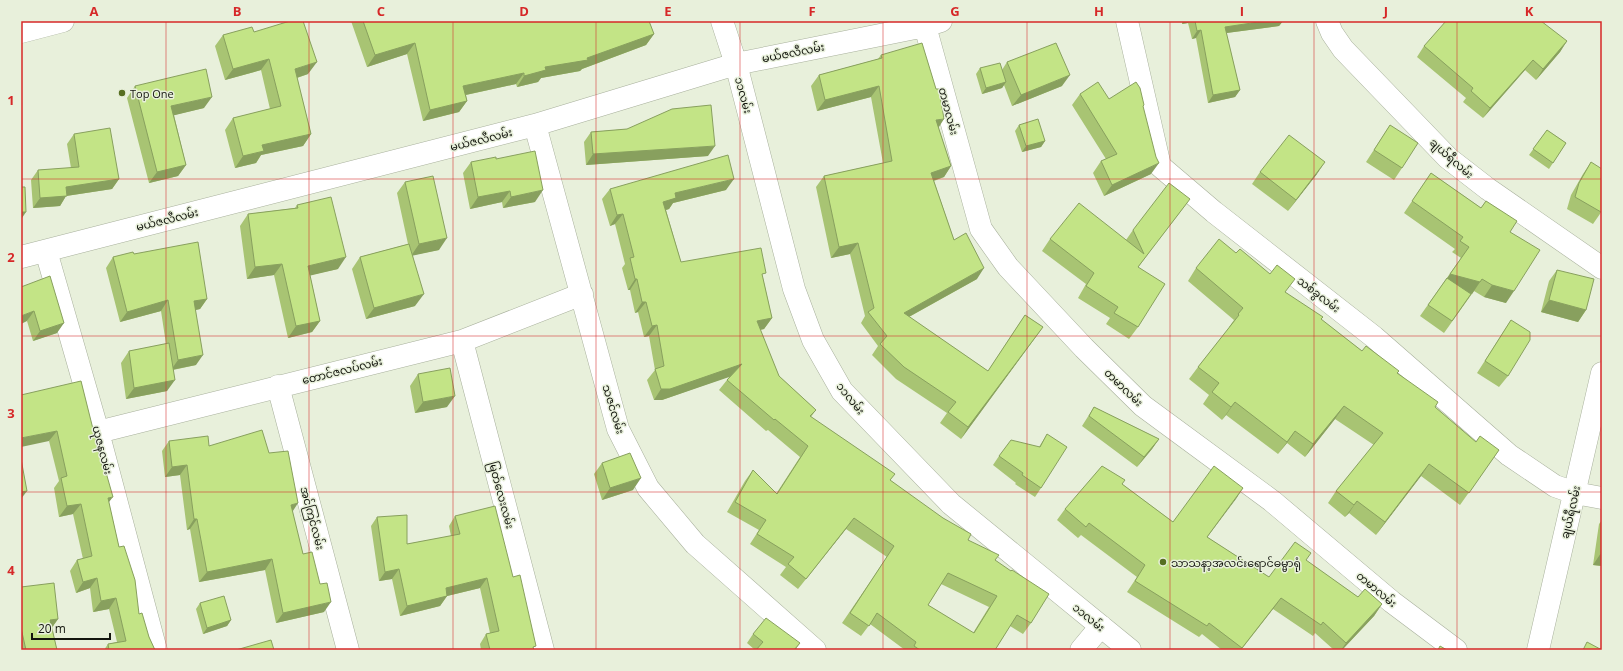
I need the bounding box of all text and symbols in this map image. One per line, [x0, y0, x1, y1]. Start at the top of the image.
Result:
text: A [90, 2, 99, 20]
text: B [233, 2, 242, 20]
text: C [377, 2, 385, 20]
text: D [519, 2, 529, 20]
text: E [664, 2, 672, 20]
text: F [808, 2, 816, 20]
text: G [950, 2, 960, 20]
text: H [1094, 2, 1104, 20]
text: I [1240, 2, 1244, 20]
text: J [1383, 2, 1388, 20]
text: K [1525, 2, 1534, 20]
street label: မယ်ဇလီလမ်း [760, 39, 826, 65]
street label: ၁၁လမ်း [732, 75, 756, 115]
place label: Top One [130, 86, 174, 101]
street label: တမာလမ်း [935, 86, 963, 137]
marker: Top One [117, 88, 127, 98]
text: 1 [7, 91, 15, 109]
street label: မယ်ဇလီလမ်း [448, 124, 514, 154]
street label: ချယ်ရီလမ်း [1426, 134, 1477, 183]
street label: မယ်ဇလီလမ်း [134, 204, 200, 234]
text: 2 [7, 248, 15, 266]
street label: သစ်ခွလမ်း [1293, 272, 1344, 317]
street label: တောင်ဇလပ်လမ်း [300, 353, 384, 387]
street label: တမာလမ်း [1101, 365, 1147, 409]
street label: ၁၁လမ်း [833, 379, 869, 417]
street label: သဇင်လမ်း [599, 383, 629, 436]
text: 3 [7, 404, 15, 422]
street label: ယုဇနလမ်း [87, 424, 117, 477]
street label: မြတ်လေးလမ်း [484, 460, 518, 531]
street label: ချယ်ရီလမ်း [1557, 484, 1585, 540]
street label: အင်ကြင်လမ်း [295, 485, 329, 552]
place label: သာသနာ့အလင်းရောင်ဓမ္မာရုံ [1171, 555, 1301, 572]
marker: သာသနာ့အလင်းရောင်ဓမ္မာရုံ [1158, 557, 1168, 567]
text: 4 [7, 561, 15, 579]
street label: တမာလမ်း [1354, 568, 1401, 610]
street label: ၁၁လမ်း [1070, 599, 1108, 635]
scale bar [32, 615, 110, 641]
text: 20 m [38, 620, 66, 637]

